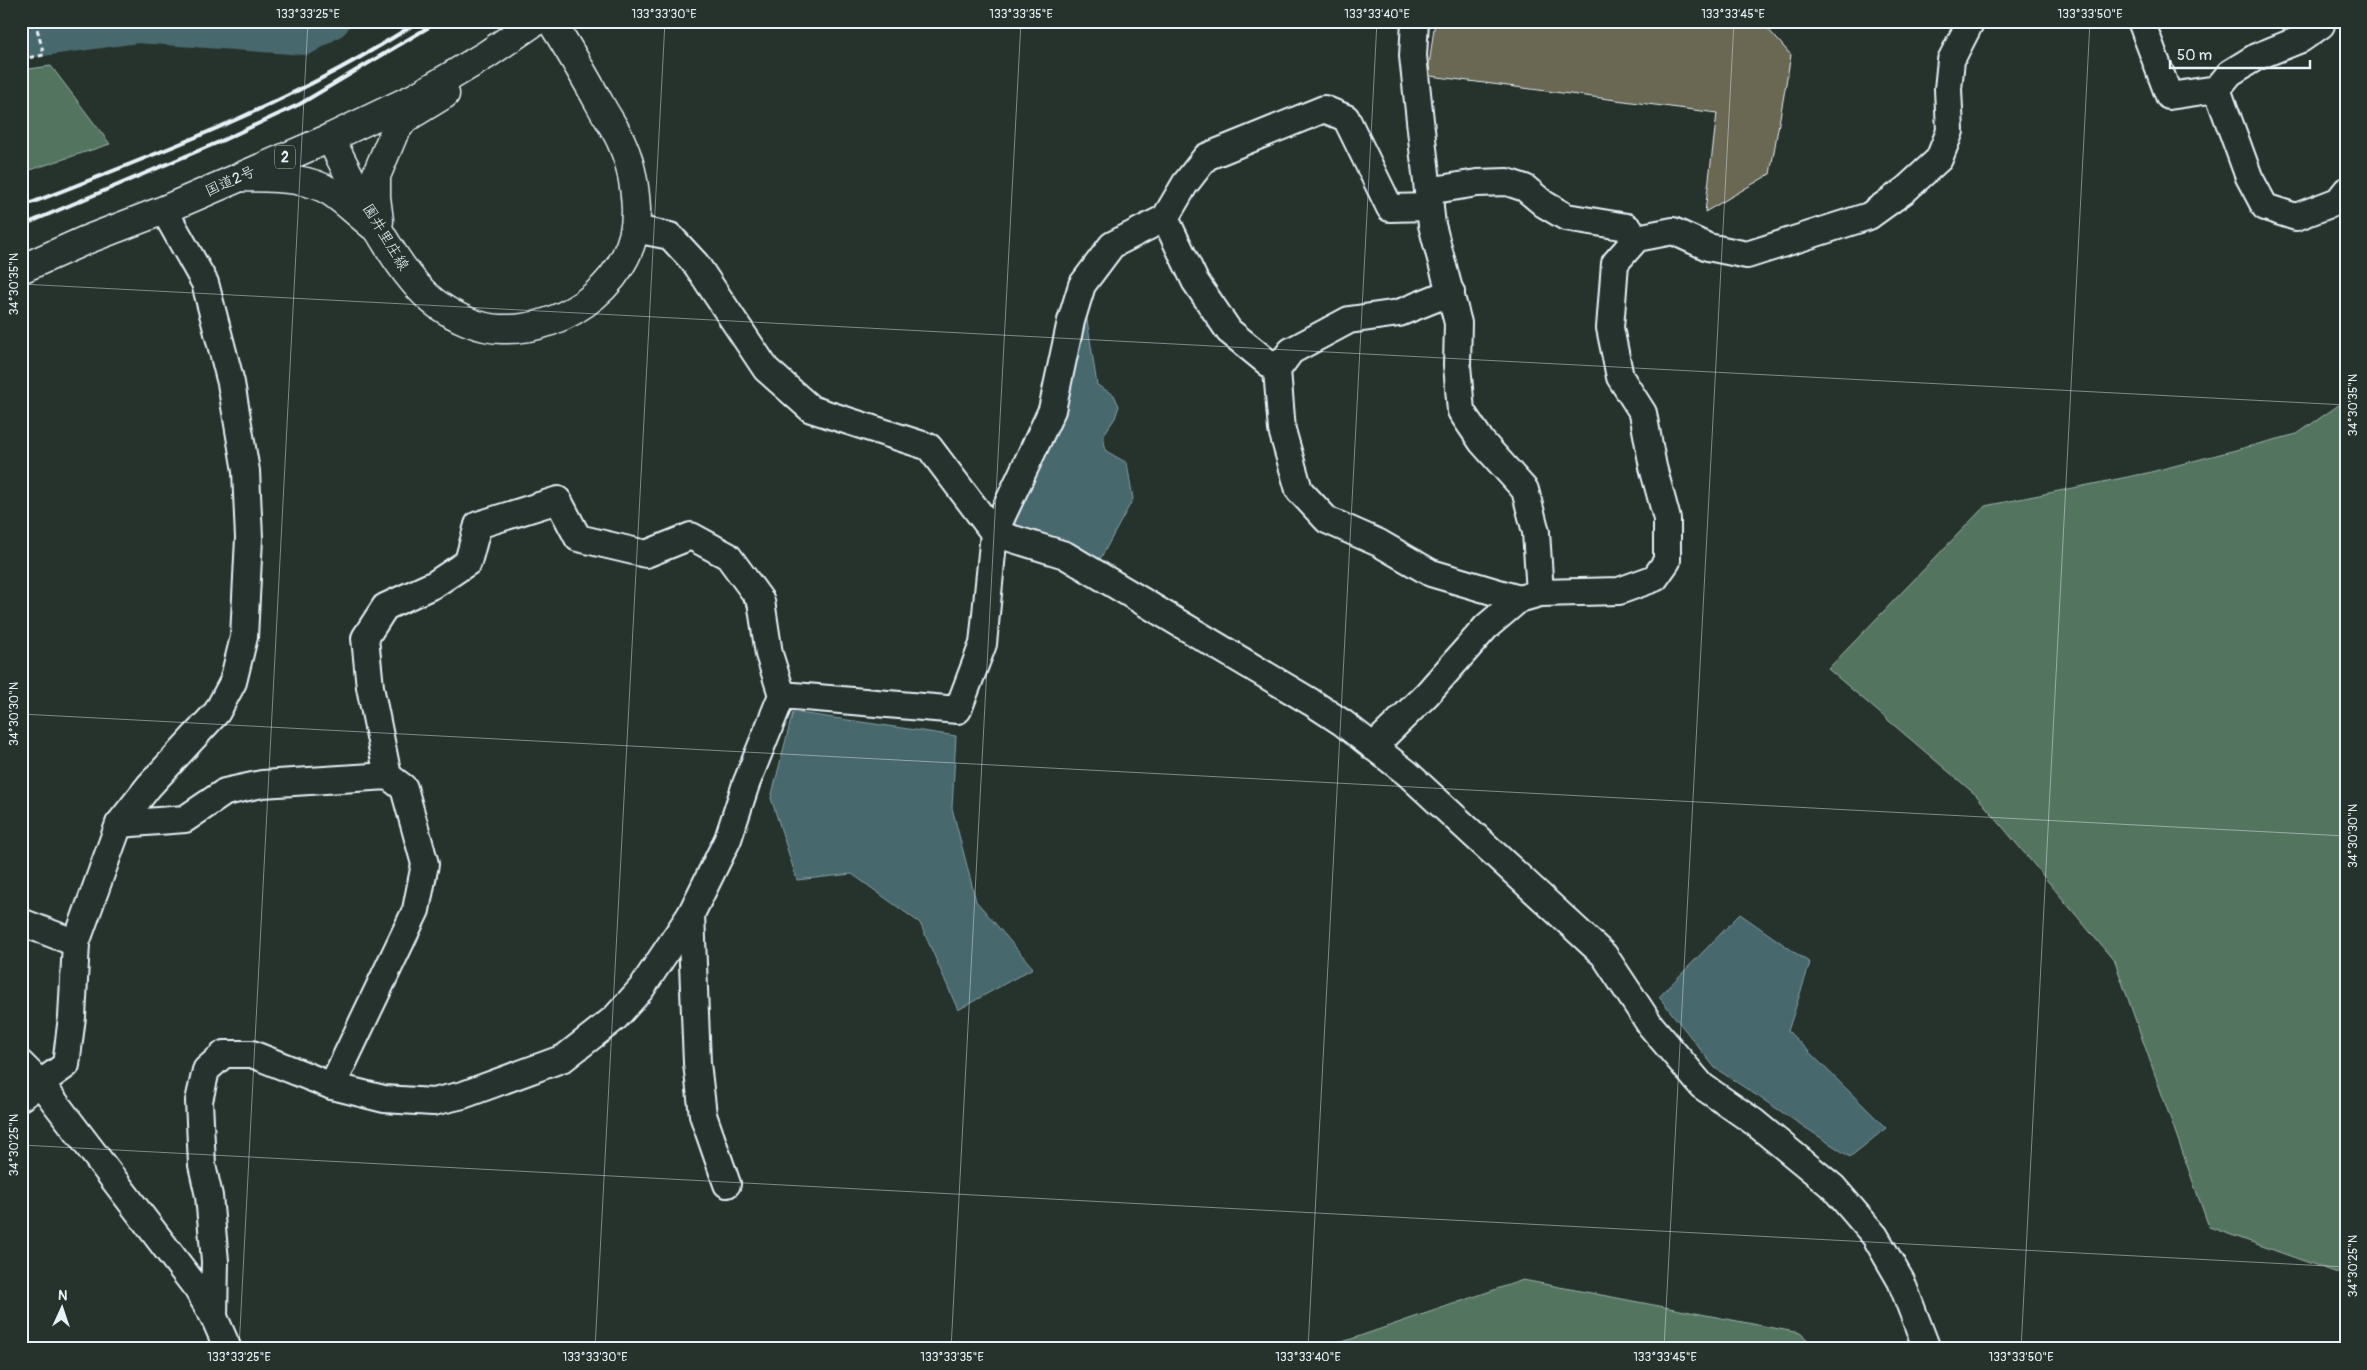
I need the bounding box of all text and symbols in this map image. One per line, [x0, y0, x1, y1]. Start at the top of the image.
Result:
text: 133°33'25"E [276, 7, 340, 22]
text: 133°33'30"E [631, 7, 697, 22]
text: 133°33'35"E [989, 7, 1053, 22]
text: 133°33'40"E [1344, 7, 1410, 22]
text: 133°33'45"E [1701, 7, 1765, 22]
text: 133°33'50"E [2058, 7, 2122, 22]
scale bar [2170, 38, 2310, 70]
text: 50 m [2177, 46, 2212, 65]
road number: 2 [275, 146, 295, 168]
street label: 国道2号 [202, 162, 258, 201]
street label: 園井里庄線 [358, 200, 413, 274]
text: 34°30'35"N [7, 253, 22, 315]
text: 34°30'35"N [2346, 374, 2361, 436]
text: 34°30'30"N [7, 682, 22, 746]
text: 34°30'30"N [2346, 804, 2361, 868]
text: 34°30'25"N [7, 1114, 22, 1176]
text: 34°30'25"N [2346, 1235, 2361, 1297]
north arrow [38, 1282, 88, 1332]
text: N [57, 1287, 68, 1304]
text: 133°33'25"E [207, 1350, 271, 1365]
text: 133°33'30"E [562, 1350, 628, 1365]
text: 133°33'35"E [920, 1350, 984, 1365]
text: 133°33'40"E [1275, 1350, 1341, 1365]
text: 133°33'45"E [1633, 1350, 1697, 1365]
text: 133°33'50"E [1989, 1350, 2053, 1365]

